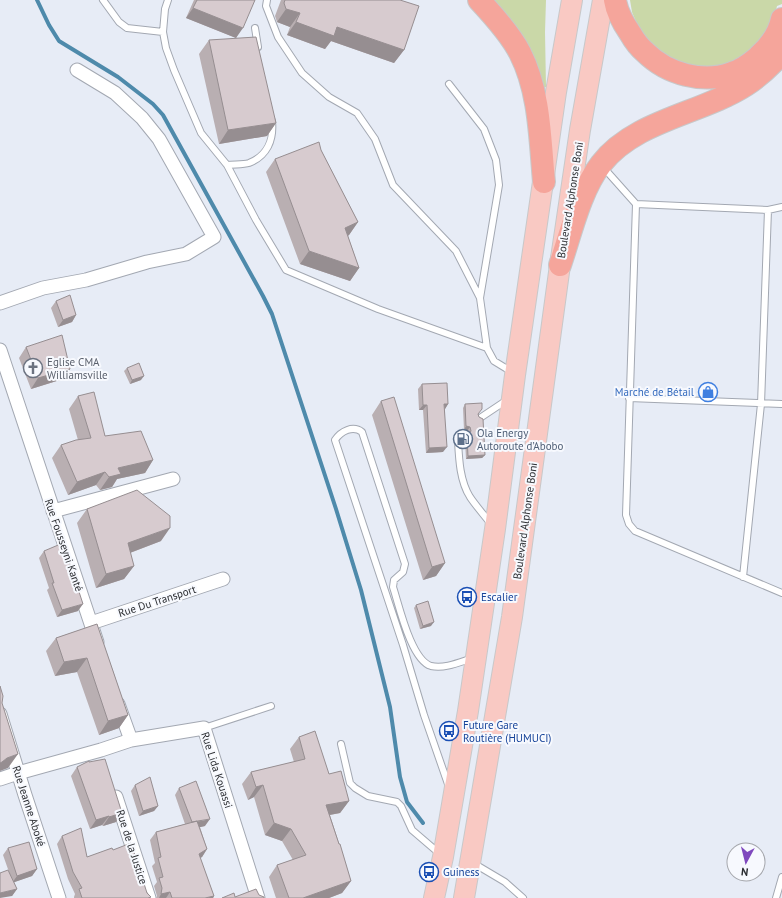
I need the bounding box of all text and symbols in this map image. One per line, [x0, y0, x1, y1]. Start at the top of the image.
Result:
street label: Boulevard Alphonse Boni [554, 141, 586, 259]
place label: Eglise CMA Williamsville [47, 355, 108, 382]
church icon: Eglise CMA Williamsville [22, 357, 44, 379]
shop icon: Marché de Bétail [697, 381, 719, 403]
place label: Marché de Bétail [615, 385, 695, 399]
place label: Ola Energy Autoroute d’Abobo [477, 426, 563, 453]
fuel station icon: Ola Energy Autoroute d’Abobo [452, 428, 474, 450]
street label: Boulevard Alphonse Boni [510, 462, 540, 580]
street label: Rue Fousseyni Kanté [42, 497, 87, 594]
street label: Rue Du Transport [116, 582, 198, 620]
bus stop icon: Escalier [456, 586, 478, 608]
place label: Escalier [481, 590, 518, 604]
place label: Future Gare Routière (HUMUCI) [463, 718, 551, 745]
bus stop icon: Future Gare Routière (HUMUCI) [438, 720, 460, 742]
street label: Rue Lida Kouassi [198, 730, 236, 810]
street label: Rue Jeanne Aboké [9, 764, 49, 849]
street label: Rue de la Justice [113, 808, 151, 886]
north arrow [726, 842, 766, 882]
bus stop icon: Guiness [418, 861, 440, 883]
place label: Guiness [443, 865, 480, 879]
text: N [740, 865, 749, 879]

